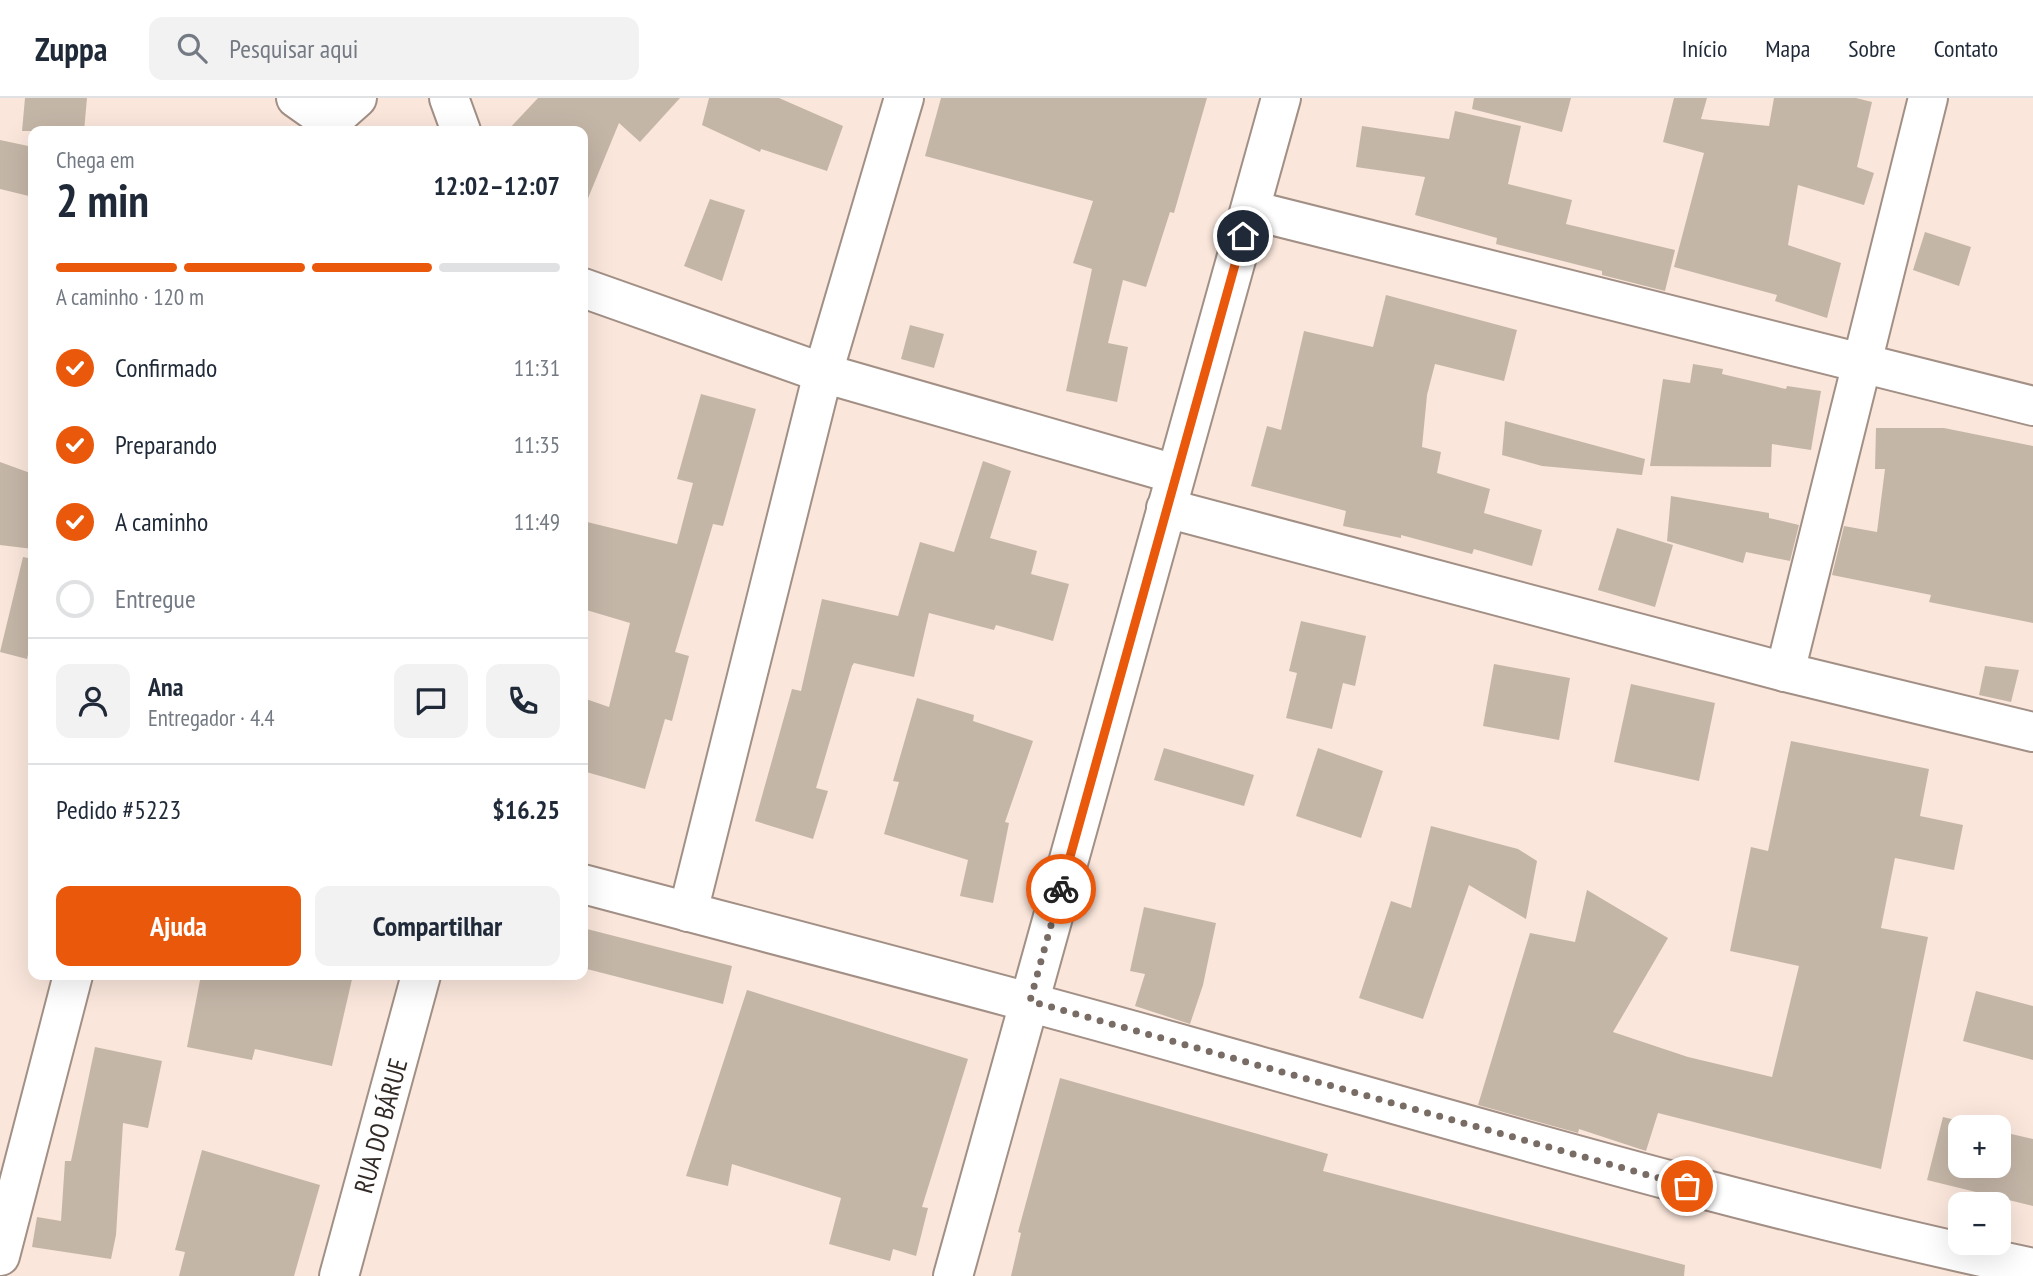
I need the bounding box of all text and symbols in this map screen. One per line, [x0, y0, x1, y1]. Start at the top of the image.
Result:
search box [149, 17, 639, 80]
text: Zuppa [35, 27, 107, 70]
icon: search [173, 29, 211, 67]
text: Pesquisar aqui [229, 32, 358, 65]
text: Início [1682, 33, 1727, 64]
text: Mapa [1765, 33, 1810, 64]
text: Sobre [1848, 33, 1896, 64]
text: Contato [1934, 33, 1998, 64]
text: Chega em [56, 145, 134, 174]
text: 12:02–12:07 [433, 169, 560, 202]
text: 2 min [56, 170, 149, 230]
pin [1213, 206, 1273, 266]
icon: home [1224, 217, 1262, 255]
text: A caminho · 120 m [56, 282, 204, 311]
icon: check [56, 349, 94, 387]
text: Confirmado [115, 351, 217, 384]
text: 11:31 [514, 353, 560, 382]
icon: check [56, 426, 94, 464]
text: Preparando [115, 428, 217, 461]
text: 11:35 [514, 430, 560, 459]
icon: check [56, 503, 94, 541]
text: A caminho [115, 505, 208, 538]
text: 11:49 [514, 507, 560, 536]
text: Entregue [115, 582, 196, 615]
button: person [56, 664, 130, 738]
button: chat [394, 664, 468, 738]
button: phone [486, 664, 560, 738]
text: Ana [148, 670, 183, 703]
text: Entregador · 4.4 [148, 703, 275, 732]
text: Pedido #5223 [56, 793, 181, 826]
text: $16.25 [492, 793, 560, 826]
courier [1026, 854, 1096, 924]
icon: bike [1042, 870, 1080, 908]
button: Ajuda [56, 886, 301, 966]
button: Compartilhar [315, 886, 560, 966]
street label: RUA DO BÁRUE [346, 1054, 414, 1196]
map controls [1948, 1115, 2011, 1255]
button: + [1948, 1115, 2011, 1178]
pin [1657, 1156, 1717, 1216]
icon: bag [1668, 1167, 1706, 1205]
button: − [1948, 1192, 2011, 1255]

